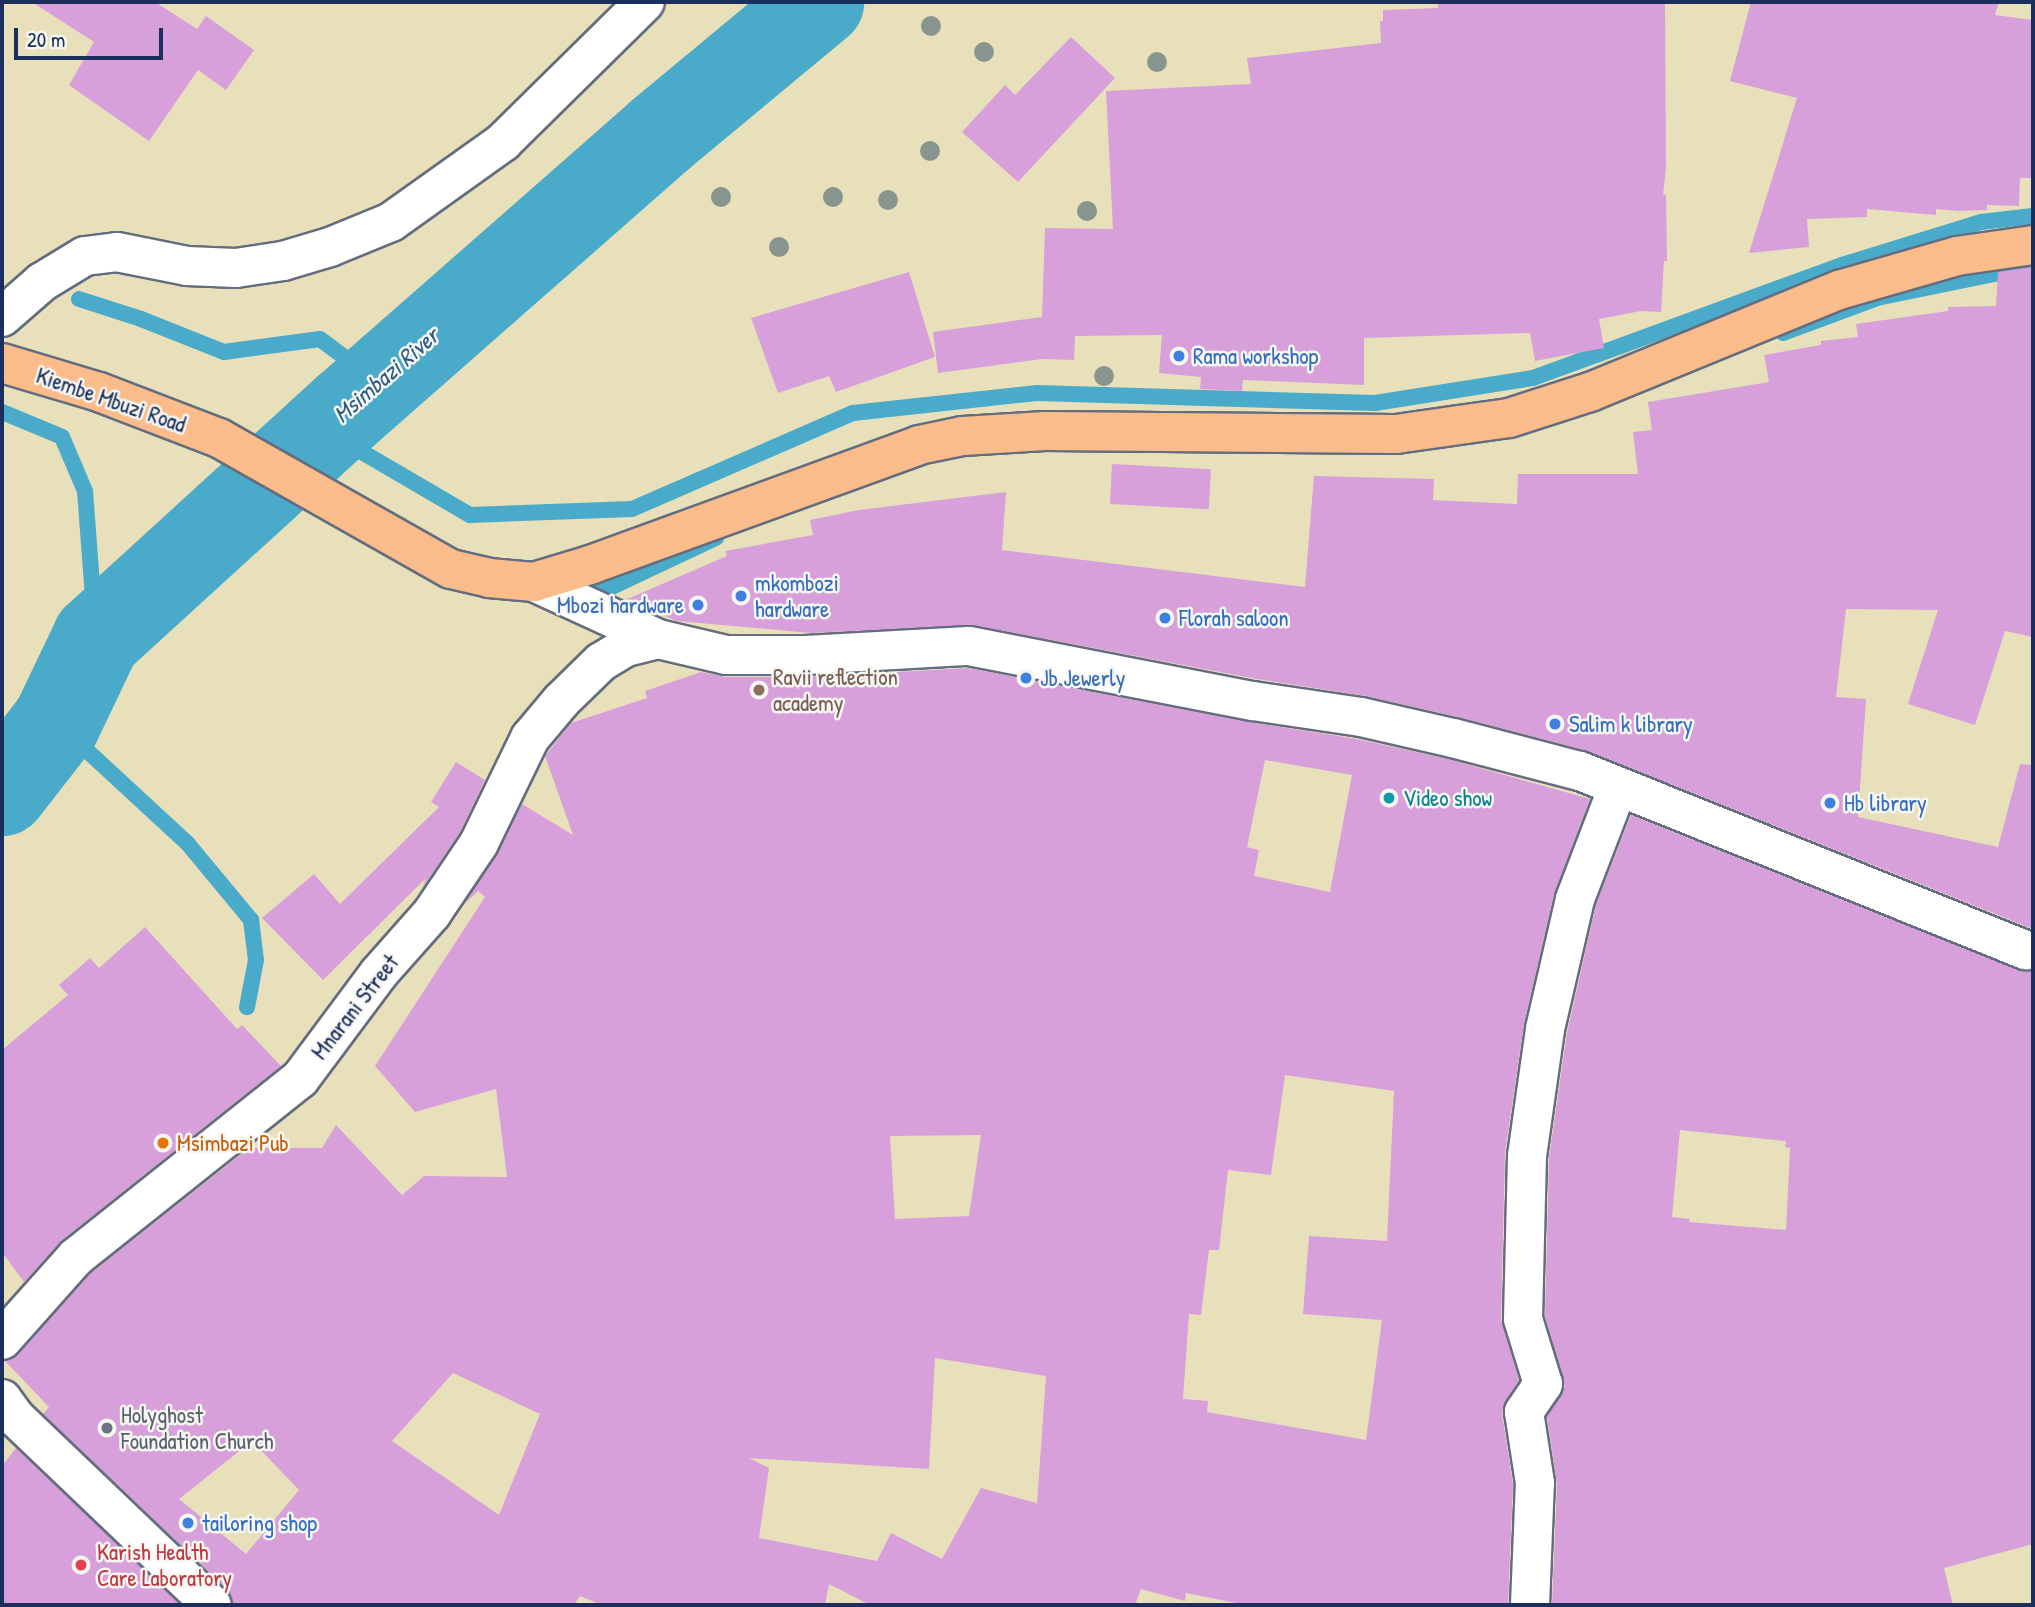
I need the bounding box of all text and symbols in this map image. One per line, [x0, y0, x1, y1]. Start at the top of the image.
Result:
scale bar [18, 14, 166, 58]
text: 20 m [27, 25, 65, 54]
water label: Msimbazi River [327, 321, 445, 429]
place label: Rama workshop [1193, 342, 1318, 370]
marker: Rama workshop [1171, 348, 1187, 364]
street label: Kiembe Mbuzi Road [33, 362, 189, 438]
place label: mkombozi hardware [755, 569, 839, 623]
marker: mkombozi hardware [733, 588, 749, 604]
place label: Mbozi hardware [557, 591, 684, 619]
marker: Mbozi hardware [690, 597, 706, 613]
place label: Florah saloon [1179, 604, 1289, 632]
marker: Florah saloon [1157, 610, 1173, 626]
place label: Ravii reflection academy [773, 663, 898, 717]
place label: Jb Jewerly [1040, 664, 1125, 692]
marker: Jb Jewerly [1018, 670, 1034, 686]
marker: Ravii reflection academy [751, 682, 767, 698]
place label: Salim k library [1569, 710, 1693, 738]
marker: Salim k library [1547, 716, 1563, 732]
place label: Video show [1403, 784, 1492, 812]
place label: Hb library [1844, 789, 1927, 817]
marker: Video show [1381, 790, 1397, 806]
marker: Hb library [1822, 795, 1838, 811]
street label: Mnarani Street [306, 949, 404, 1065]
place label: Msimbazi Pub [177, 1129, 289, 1157]
marker: Msimbazi Pub [155, 1135, 171, 1151]
place label: Holyghost Foundation Church [121, 1401, 273, 1455]
marker: Holyghost Foundation Church [99, 1420, 115, 1436]
place label: tailoring shop [202, 1509, 317, 1537]
marker: tailoring shop [180, 1515, 196, 1531]
place label: Karish Health Care Laboratory [97, 1538, 232, 1592]
marker: Karish Health Care Laboratory [71, 1555, 91, 1575]

